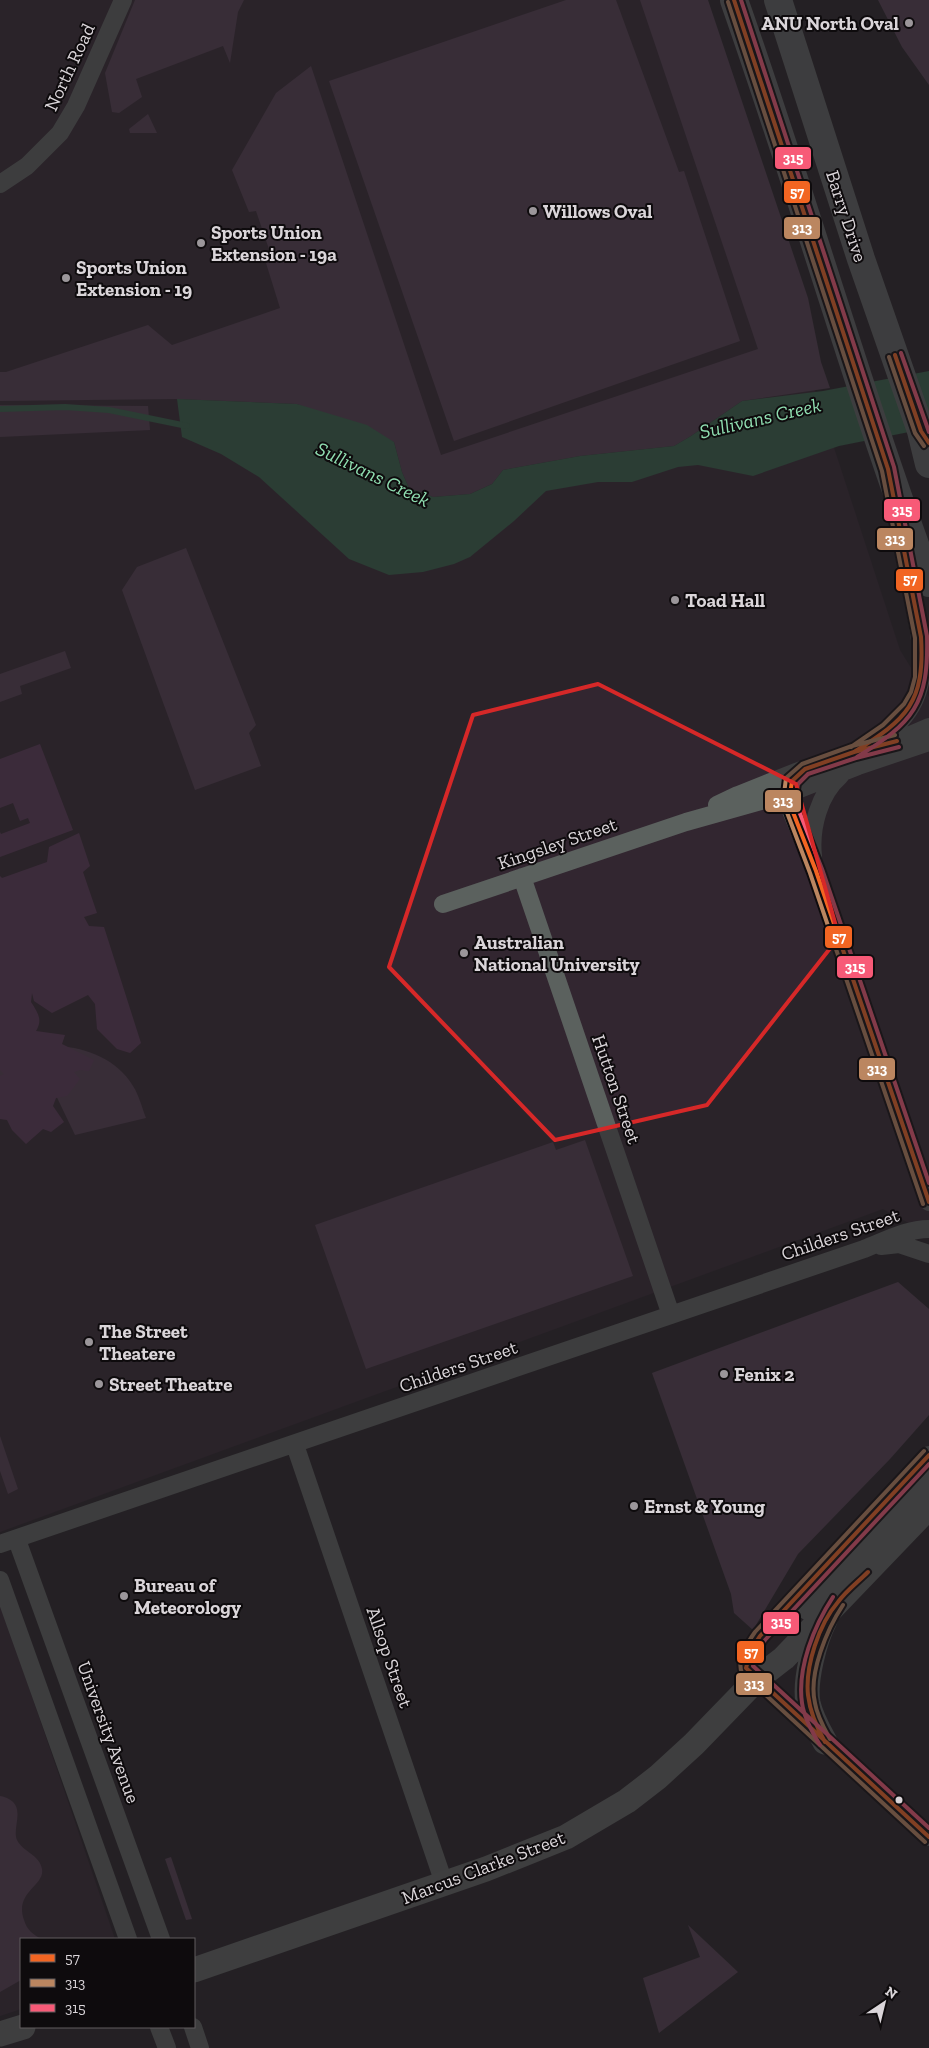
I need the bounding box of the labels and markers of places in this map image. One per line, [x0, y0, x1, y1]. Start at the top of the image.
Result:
place label: ANU North Oval [761, 12, 900, 35]
marker: ANU North Oval [903, 17, 915, 29]
place label: Willows Oval [543, 200, 653, 223]
marker: Willows Oval [527, 205, 539, 217]
place label: Sports Union Extension - 19a [211, 221, 337, 266]
marker: Sports Union Extension - 19a [195, 237, 207, 249]
place label: Sports Union Extension - 19 [76, 256, 192, 301]
marker: Sports Union Extension - 19 [60, 272, 72, 284]
place label: Toad Hall [685, 589, 766, 612]
marker: Toad Hall [669, 594, 681, 606]
place label: Australian National University [474, 931, 640, 976]
marker: Australian National University [458, 947, 470, 959]
place label: The Street Theatere [99, 1320, 188, 1365]
marker: The Street Theatere [83, 1336, 95, 1348]
place label: Fenix 2 [734, 1363, 795, 1386]
marker: Fenix 2 [718, 1368, 730, 1380]
place label: Street Theatre [109, 1373, 232, 1396]
marker: Street Theatre [93, 1378, 105, 1390]
place label: Ernst & Young [644, 1495, 765, 1518]
marker: Ernst & Young [628, 1500, 640, 1512]
place label: Bureau of Meteorology [134, 1574, 241, 1619]
marker: Bureau of Meteorology [118, 1590, 130, 1602]
unlabelled marker [894, 1795, 904, 1805]

